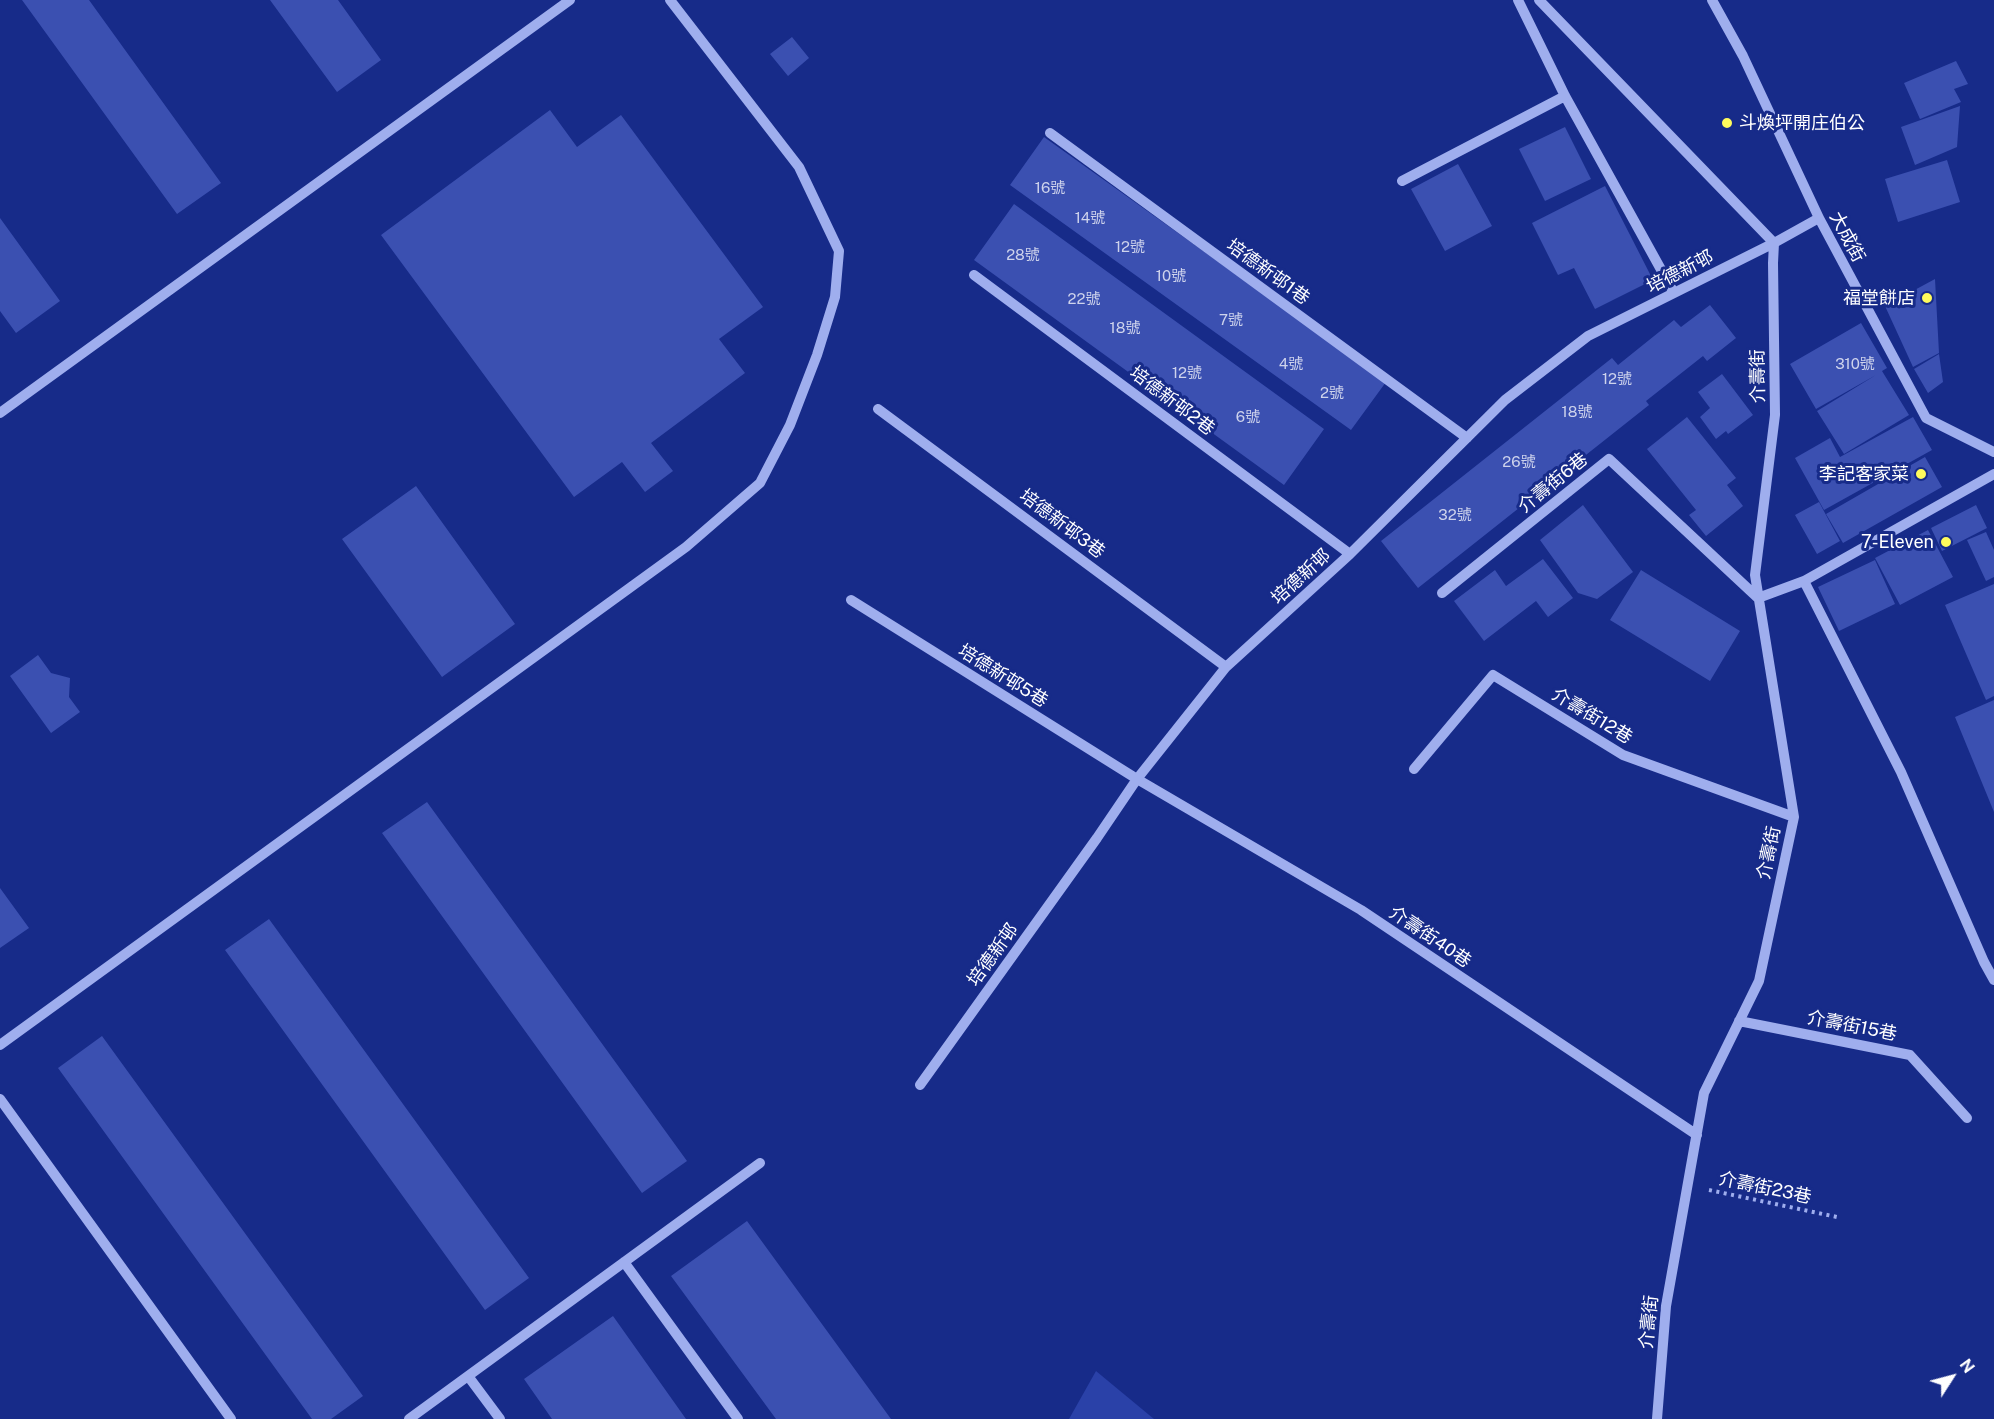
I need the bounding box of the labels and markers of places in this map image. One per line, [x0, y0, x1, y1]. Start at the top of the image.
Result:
place label: 斗煥坪開庄伯公 [1739, 112, 1865, 134]
marker: 斗煥坪開庄伯公 [1720, 116, 1734, 130]
place label: 福堂餅店 [1843, 287, 1915, 309]
marker: 福堂餅店 [1920, 291, 1934, 305]
place label: 李記客家菜 [1819, 463, 1909, 485]
marker: 李記客家菜 [1914, 467, 1928, 481]
place label: 7-Eleven [1861, 531, 1934, 553]
marker: 7-Eleven [1939, 535, 1953, 549]

